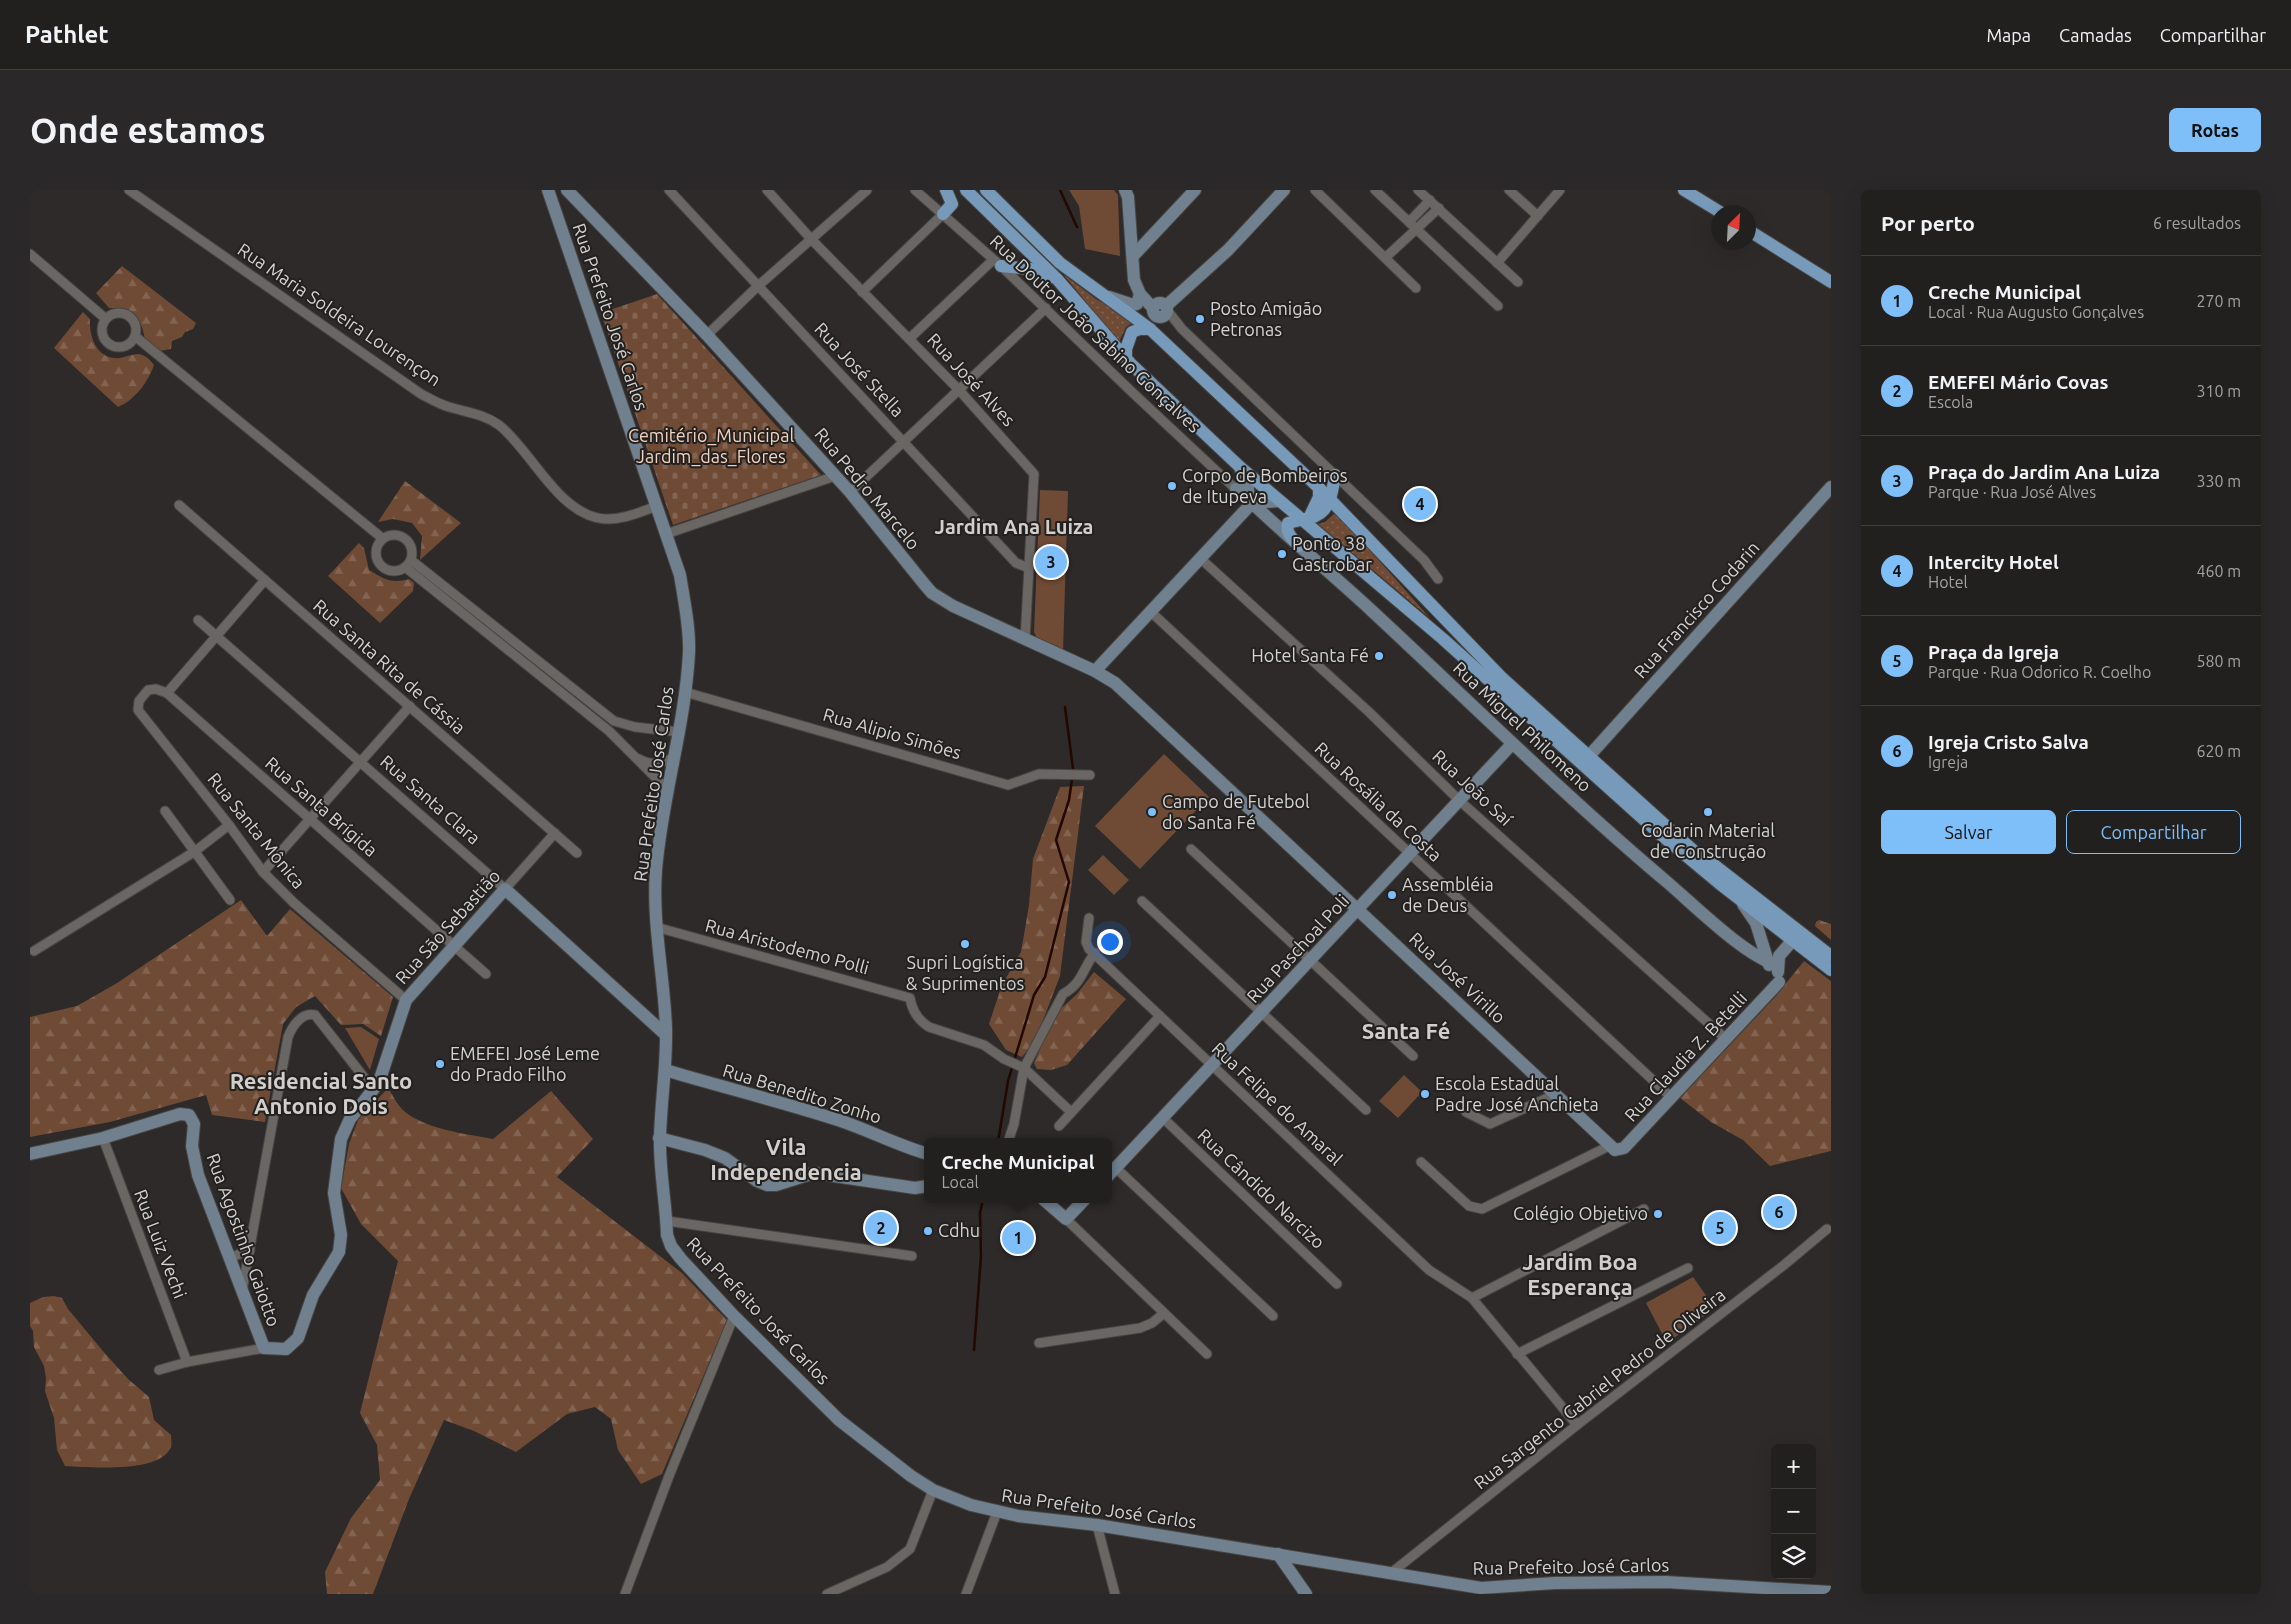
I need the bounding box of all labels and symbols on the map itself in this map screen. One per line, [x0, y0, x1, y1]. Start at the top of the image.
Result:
north arrow [1711, 205, 1756, 250]
street label: Rua Prefeito José Carlos [569, 220, 652, 413]
street label: Rua Doutor João Sabino Gonçalves [986, 230, 1205, 436]
street label: Rua Maria Soldeira Lourençon [234, 239, 445, 390]
place label: Posto Amigão Petronas [1210, 298, 1322, 339]
marker: Posto Amigão Petronas [1194, 313, 1206, 325]
street label: Rua José Stella [811, 318, 908, 420]
street label: Rua José Alves [924, 329, 1020, 430]
street label: Rua Pedro Marcelo [811, 424, 924, 553]
park label: Cemitério_Municipal Jardim_das_Flores [628, 425, 794, 467]
place label: Corpo de Bombeiros de Itupeva [1182, 465, 1348, 506]
marker: Corpo de Bombeiros de Itupeva [1166, 480, 1178, 492]
pin: 4 [1404, 485, 1436, 523]
district label: Jardim Ana Luiza [935, 515, 1093, 538]
place label: Ponto 38 Gastrobar [1292, 533, 1372, 574]
street label: Rua Francisco Codarin [1630, 537, 1763, 682]
pin: 3 [1035, 543, 1067, 581]
marker: Ponto 38 Gastrobar [1276, 548, 1288, 560]
street label: Rua Santa Rita de Cássia [310, 595, 470, 738]
place label: Hotel Santa Fé [1251, 645, 1369, 665]
marker: Hotel Santa Fé [1373, 650, 1385, 662]
street label: Rua Miguel Philomeno [1450, 657, 1596, 795]
street label: Rua Prefeito José Carlos [629, 685, 677, 883]
street label: Rua Alipio Simões [821, 704, 964, 762]
street label: Rua Rosália da Costa [1311, 737, 1446, 865]
street label: Rua João Saí [1429, 745, 1517, 830]
street label: Rua Santa Clara [377, 751, 485, 848]
street label: Rua Santa Brígida [262, 752, 382, 860]
street label: Rua Santa Mônica [204, 769, 309, 892]
place label: Campo de Futebol do Santa Fé [1162, 791, 1310, 832]
marker: Campo de Futebol do Santa Fé [1146, 806, 1158, 818]
marker: Codarin Material de Construção [1702, 806, 1714, 818]
place label: Codarin Material de Construção [1641, 820, 1775, 861]
street label: Rua São Sebastião [391, 865, 504, 987]
place label: Assembléia de Deus [1402, 874, 1494, 915]
marker: Assembléia de Deus [1386, 889, 1398, 901]
street label: Rua Paschoal Poli [1242, 890, 1352, 1006]
street label: Rua Aristodemo Polli [703, 915, 871, 978]
street label: Rua José Virillo [1406, 928, 1510, 1027]
your location [1097, 929, 1123, 955]
marker: Supri Logística & Suprimentos [959, 938, 971, 950]
place label: Supri Logística & Suprimentos [906, 952, 1024, 993]
street label: Rua Claudia Z. Betelli [1620, 987, 1750, 1125]
district label: Santa Fé [1362, 1018, 1450, 1043]
street label: Rua Felipe do Amaral [1209, 1038, 1347, 1169]
place label: EMEFEI José Leme do Prado Filho [450, 1043, 600, 1084]
marker: EMEFEI José Leme do Prado Filho [434, 1058, 446, 1070]
street label: Rua Benedito Zonho [721, 1059, 884, 1127]
district label: Residencial Santo Antonio Dois [230, 1068, 412, 1118]
place label: Escola Estadual Padre José Anchieta [1435, 1073, 1599, 1114]
marker: Escola Estadual Padre José Anchieta [1419, 1088, 1431, 1100]
street label: Rua Cândido Narcizo [1194, 1124, 1329, 1252]
district label: Vila Independencia [710, 1134, 862, 1184]
street label: Rua Agostinho Gaiotto [203, 1150, 285, 1329]
street label: Rua Luiz Vechi [131, 1186, 191, 1301]
pin: 6 [1763, 1193, 1795, 1231]
place label: Colégio Objetivo [1513, 1203, 1648, 1223]
marker: Colégio Objetivo [1652, 1208, 1664, 1220]
pin: 2 [865, 1209, 897, 1247]
pin: 5 [1704, 1209, 1736, 1247]
pin: 1 [1002, 1219, 1034, 1257]
place label: Cdhu [938, 1220, 980, 1240]
marker: Cdhu [922, 1225, 934, 1237]
street label: Rua Prefeito José Carlos [683, 1233, 834, 1388]
district label: Jardim Boa Esperança [1522, 1249, 1638, 1300]
street label: Rua Sargento Gabriel Pedro de Oliveira [1470, 1284, 1729, 1493]
street label: Rua Prefeito José Carlos [1000, 1484, 1198, 1532]
street label: Rua Prefeito José Carlos [1472, 1554, 1670, 1578]

